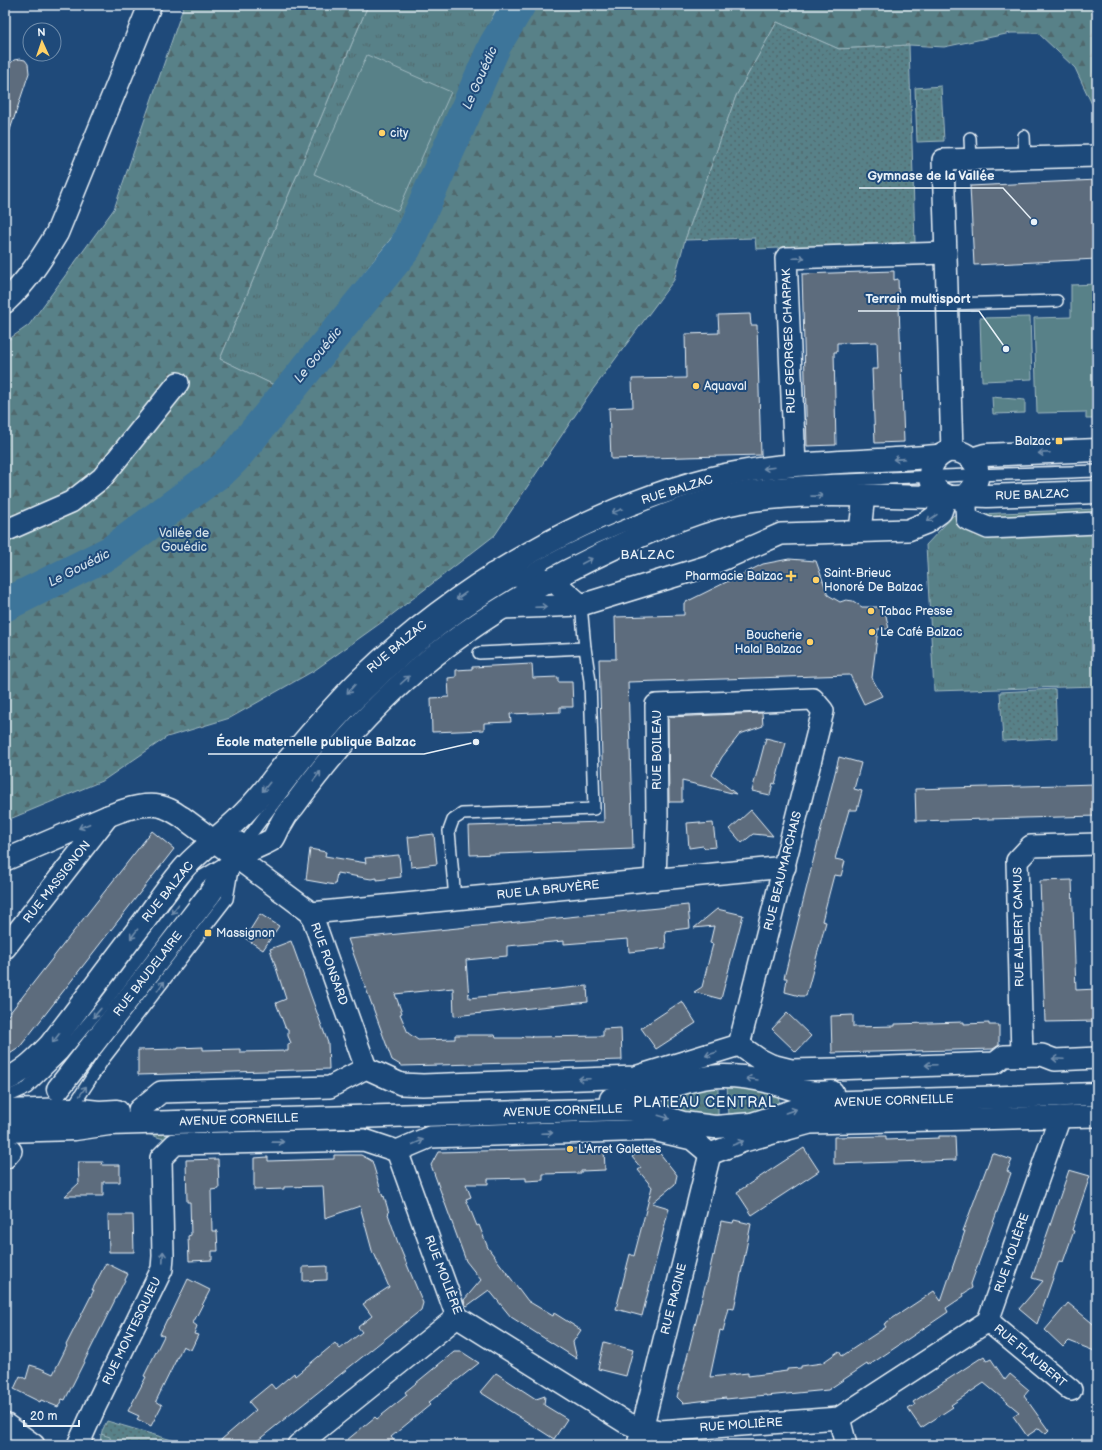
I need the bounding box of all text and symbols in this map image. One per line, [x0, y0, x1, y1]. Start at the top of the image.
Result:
north arrow [22, 22, 62, 62]
text: N [37, 26, 46, 39]
water label: Le Gouédic [459, 44, 501, 112]
place label: city [390, 126, 409, 141]
marker: city [377, 128, 387, 138]
callout: Gymnase de la Vallée [859, 163, 1003, 188]
text: Gymnase de la Vallée [867, 168, 995, 184]
one-way arrow [792, 254, 805, 261]
street label: RUE GEORGES CHARPAK [779, 268, 799, 414]
callout: Terrain multisport [858, 286, 979, 311]
text: Terrain multisport [865, 291, 971, 307]
water label: Le Gouédic [291, 324, 345, 386]
place label: Aquaval [704, 379, 747, 394]
marker: Aquaval [691, 381, 701, 391]
place label: Balzac [1015, 434, 1051, 449]
marker: Balzac [1054, 436, 1064, 446]
one-way arrow [1038, 449, 1051, 457]
one-way arrow [892, 455, 905, 462]
one-way arrow [763, 464, 776, 472]
street label: RUE BALZAC [640, 472, 715, 508]
street label: RUE BALZAC [995, 486, 1070, 504]
one-way arrow [810, 492, 823, 500]
one-way arrow [612, 507, 624, 515]
one-way arrow [927, 514, 938, 522]
park label: Vallée de Gouédic [159, 526, 209, 555]
water label: Le Gouédic [45, 546, 113, 590]
district label: BALZAC [620, 547, 676, 563]
one-way arrow [581, 557, 593, 565]
place label: Saint-Brieuc Honoré De Balzac [824, 566, 923, 595]
place label: Pharmacie Balzac [685, 569, 783, 584]
marker: Pharmacie Balzac [786, 571, 796, 581]
marker: Saint-Brieuc Honoré De Balzac [811, 575, 821, 585]
one-way arrow [456, 592, 467, 600]
one-way arrow [534, 603, 547, 611]
place label: Tabac Presse [879, 604, 953, 619]
marker: Tabac Presse [866, 606, 876, 616]
street label: RUE BALZAC [364, 617, 430, 676]
place label: Le Café Balzac [880, 625, 962, 640]
marker: Le Café Balzac [867, 627, 877, 637]
place label: Boucherie Halal Balzac [735, 628, 802, 657]
marker: Boucherie Halal Balzac [805, 637, 815, 647]
one-way arrow [400, 676, 410, 685]
one-way arrow [347, 684, 356, 694]
street label: RUE BOILEAU [650, 710, 665, 790]
callout: École maternelle publique Balzac [208, 729, 424, 754]
text: École maternelle publique Balzac [216, 733, 416, 750]
one-way arrow [313, 770, 321, 781]
one-way arrow [262, 782, 271, 793]
street label: RUE BEAUMARCHAIS [761, 810, 805, 932]
one-way arrow [79, 823, 91, 831]
street label: RUE MASSIGNON [20, 838, 94, 926]
street label: RUE BALZAC [139, 858, 197, 925]
street label: RUE ALBERT CAMUS [1010, 867, 1028, 987]
street label: RUE LA BRUYÈRE [496, 875, 600, 903]
one-way arrow [171, 903, 179, 914]
street label: RUE RONSARD [307, 921, 351, 1008]
place label: Massignon [216, 926, 275, 941]
marker: Massignon [203, 928, 213, 938]
street label: RUE BAUDELAIRE [110, 929, 186, 1019]
one-way arrow [130, 929, 138, 940]
one-way arrow [156, 981, 165, 992]
one-way arrow [92, 1007, 101, 1018]
one-way arrow [51, 1032, 60, 1043]
one-way arrow [704, 1051, 717, 1058]
one-way arrow [1052, 1055, 1065, 1063]
one-way arrow [925, 1062, 938, 1069]
one-way arrow [746, 1075, 759, 1083]
one-way arrow [578, 1076, 591, 1083]
one-way arrow [79, 1085, 88, 1096]
street label: AVENUE CORNEILLE [834, 1091, 954, 1111]
district label: PLATEAU CENTRAL [633, 1094, 777, 1111]
street label: AVENUE CORNEILLE [503, 1101, 623, 1121]
one-way arrow [784, 1107, 797, 1114]
street label: AVENUE CORNEILLE [179, 1110, 299, 1130]
one-way arrow [657, 1114, 670, 1121]
one-way arrow [540, 1129, 553, 1137]
one-way arrow [271, 1138, 284, 1146]
one-way arrow [411, 1138, 423, 1145]
one-way arrow [732, 1138, 744, 1146]
place label: L'Arret Galettes [578, 1142, 661, 1157]
marker: L'Arret Galettes [565, 1144, 575, 1154]
street label: RUE MOLIÈRE [989, 1210, 1033, 1295]
street label: RUE MOLIÈRE [421, 1233, 467, 1317]
one-way arrow [159, 1251, 167, 1264]
street label: RUE RACINE [658, 1262, 690, 1336]
street label: RUE MONTESQUIEU [99, 1275, 165, 1387]
street label: RUE FLAUBERT [991, 1321, 1070, 1391]
scale bar [24, 1402, 79, 1428]
text: 20 m [30, 1409, 57, 1424]
street label: RUE MOLIÈRE [699, 1413, 783, 1435]

